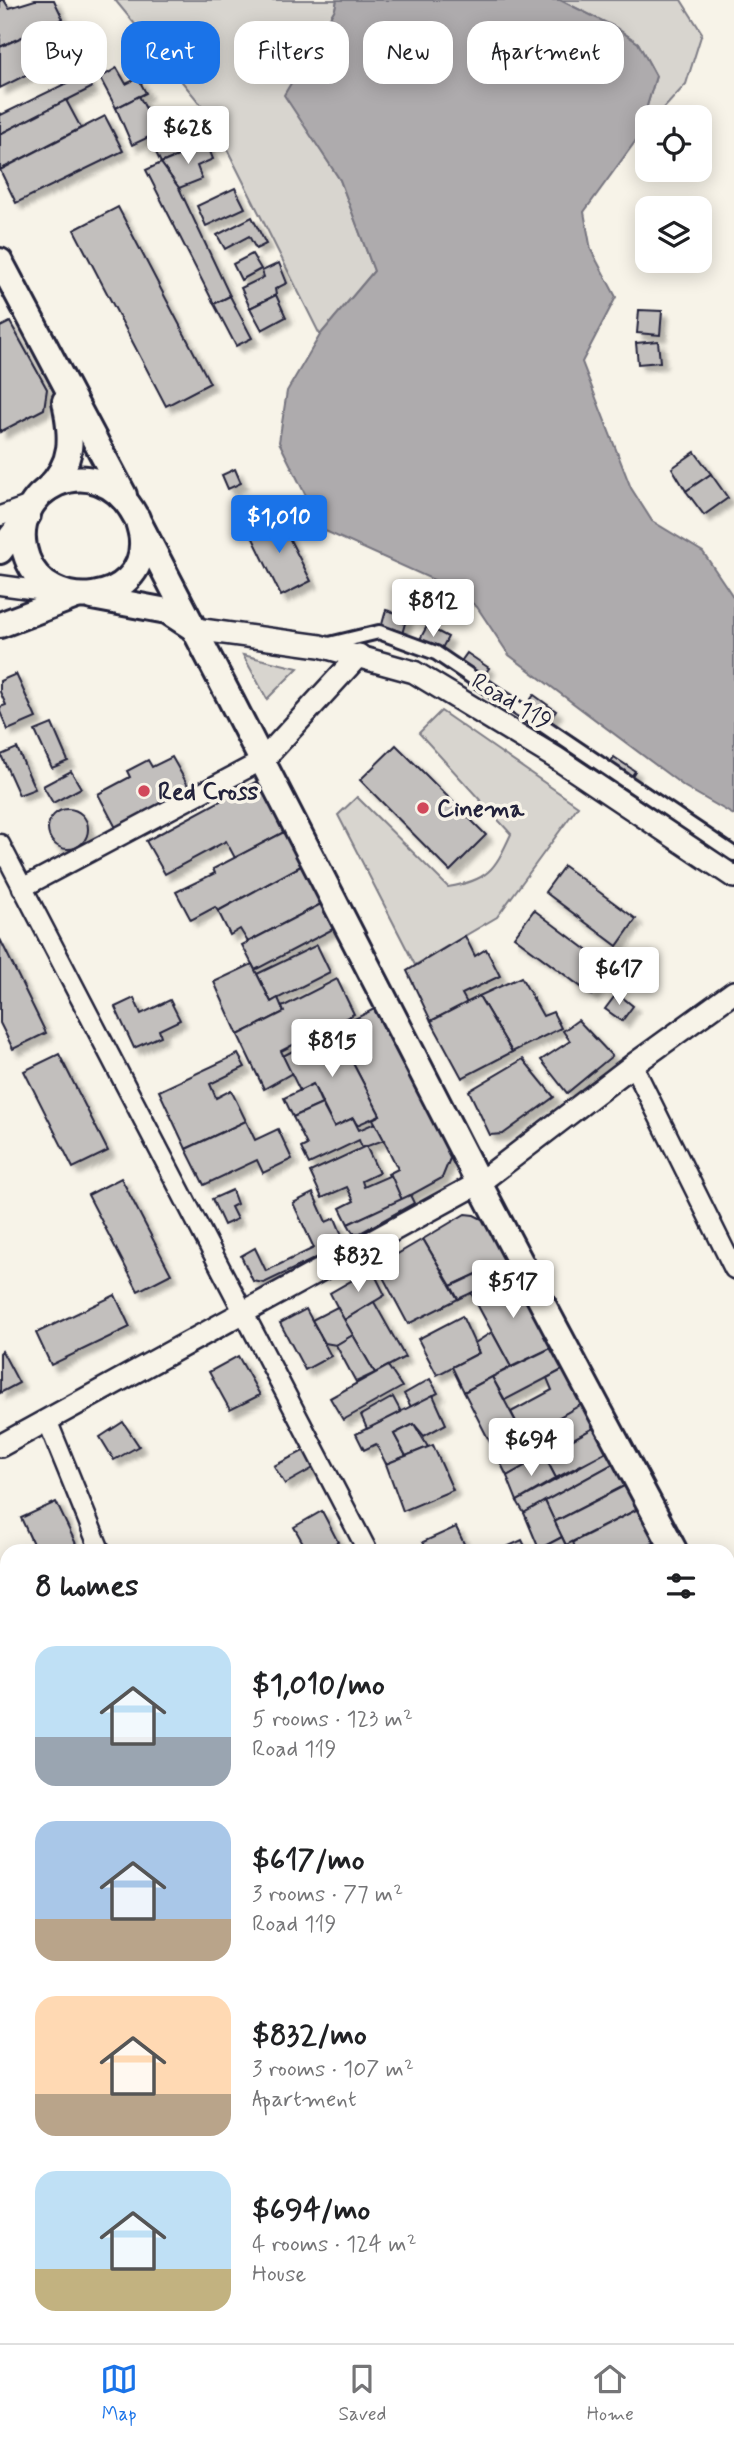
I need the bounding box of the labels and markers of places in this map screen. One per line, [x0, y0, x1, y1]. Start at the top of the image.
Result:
pin: $628 [147, 106, 229, 166]
pin: $1,010 [222, 496, 336, 555]
pin: $812 [392, 580, 474, 639]
place label: Red Cross [158, 777, 258, 808]
marker: Red Cross [136, 783, 152, 799]
place label: Cinema [437, 794, 525, 825]
marker: Cinema [415, 800, 431, 816]
pin: $617 [578, 948, 660, 1007]
pin: $815 [291, 1020, 373, 1079]
pin: $832 [317, 1234, 399, 1294]
pin: $517 [472, 1260, 554, 1320]
pin: $694 [490, 1418, 572, 1478]

